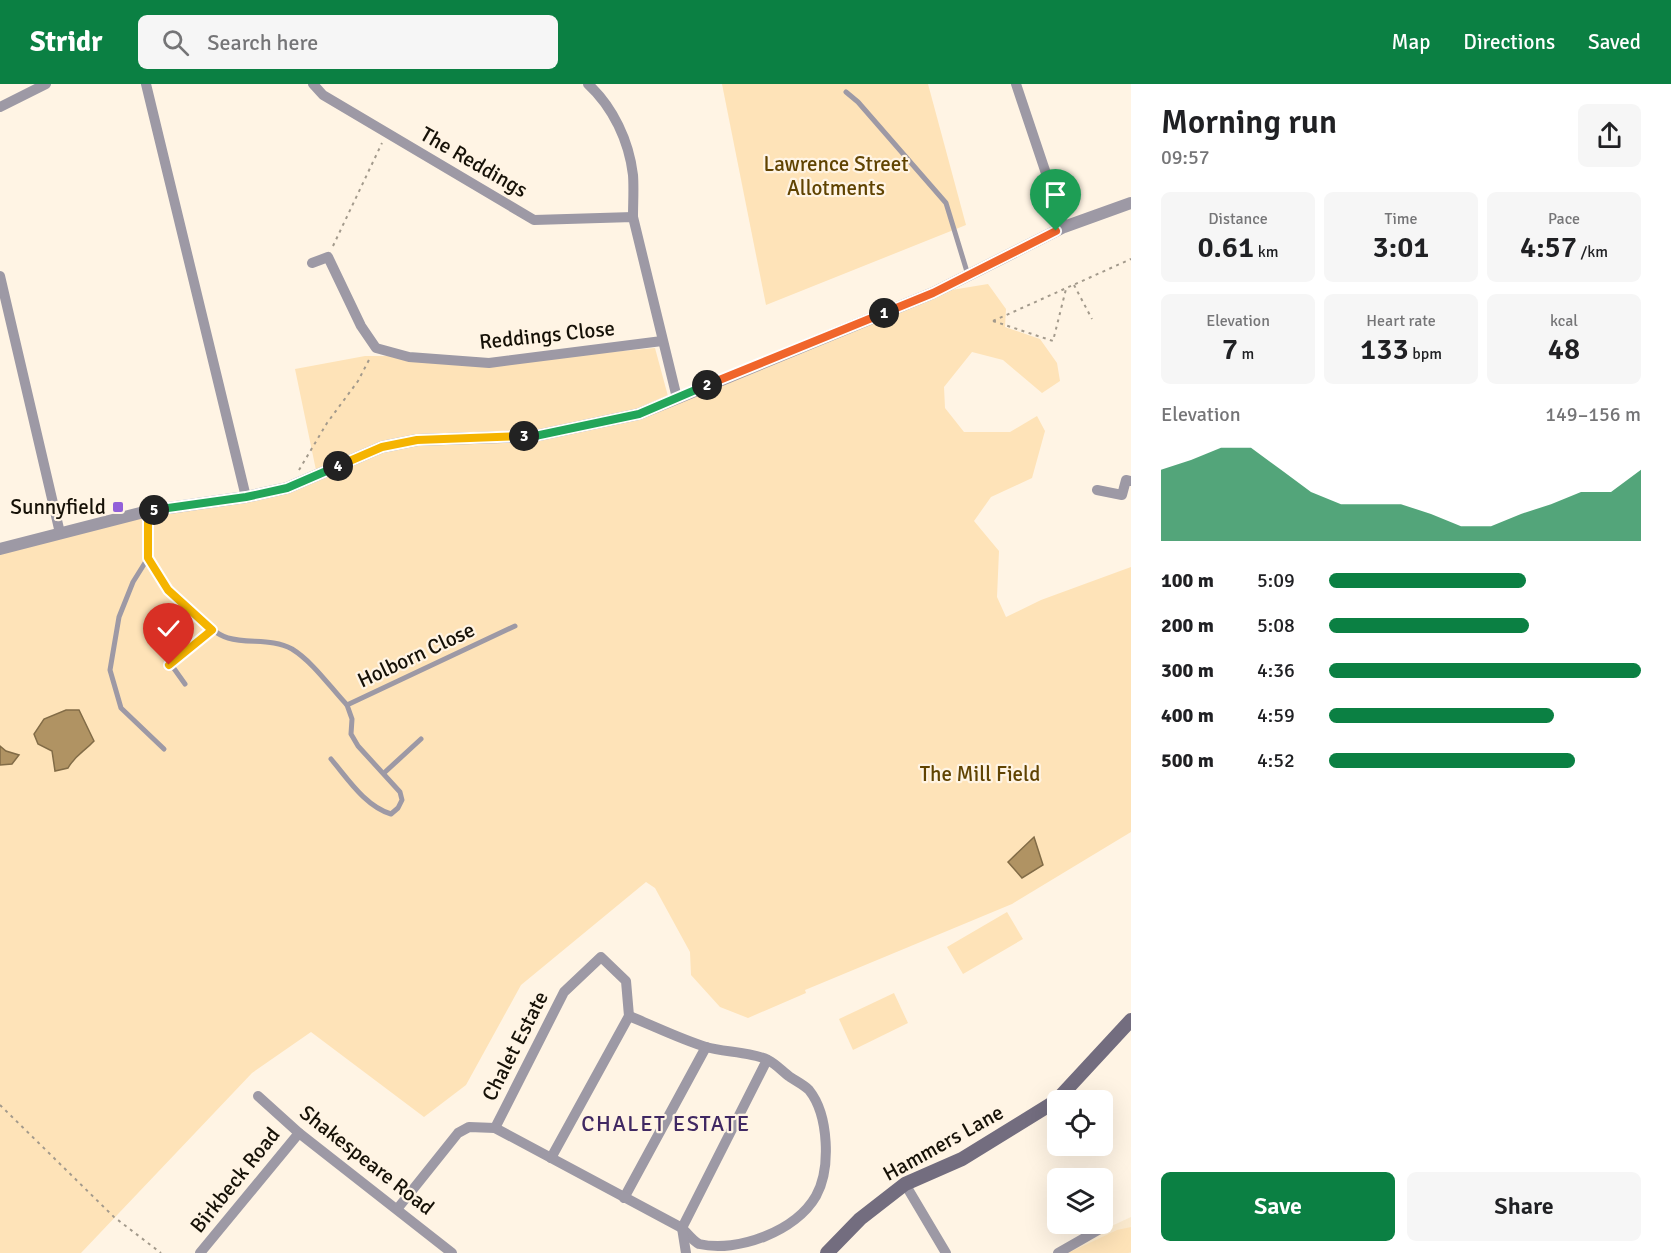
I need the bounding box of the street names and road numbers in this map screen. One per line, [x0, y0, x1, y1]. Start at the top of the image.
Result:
street label: The Reddings [416, 121, 532, 203]
street label: Reddings Close [478, 315, 616, 355]
street label: Holborn Close [353, 617, 479, 693]
street label: Chalet Estate [476, 987, 554, 1105]
street label: Shakespeare Road [295, 1099, 439, 1221]
street label: Hammers Lane [878, 1099, 1008, 1187]
street label: Birkbeck Road [185, 1122, 285, 1238]

